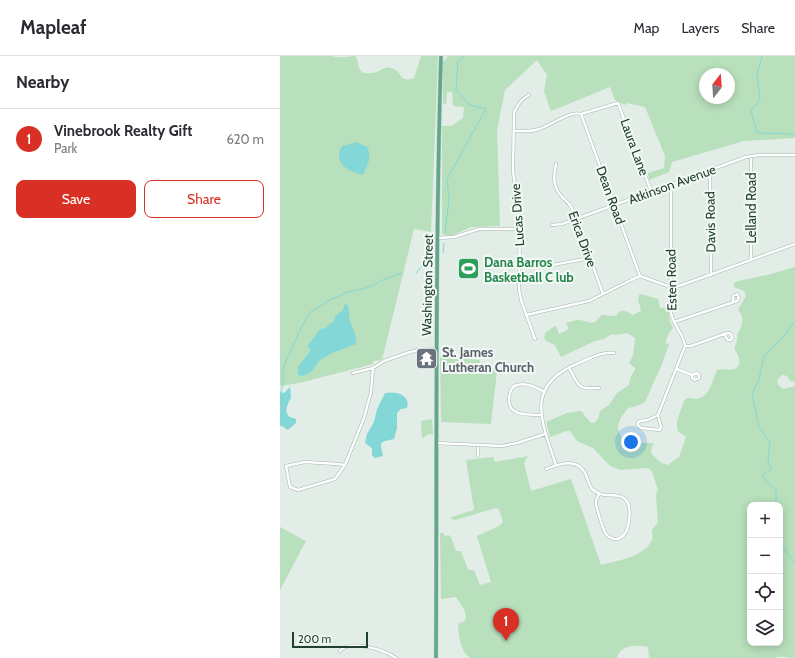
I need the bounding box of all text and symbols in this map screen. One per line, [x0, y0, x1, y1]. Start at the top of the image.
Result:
text: Mapleaf [20, 16, 87, 39]
text: Map [634, 19, 659, 37]
text: Layers [681, 19, 719, 37]
text: Share [741, 19, 775, 37]
north arrow [699, 68, 735, 104]
text: Nearby [16, 72, 69, 92]
street label: Laura Lane [617, 116, 653, 178]
text: Vinebrook Realty Gift [54, 122, 192, 140]
text: 1 [27, 131, 31, 147]
text: 620 m [226, 131, 264, 147]
text: Park [54, 140, 77, 156]
street label: Atkinson Avenue [626, 161, 718, 207]
street label: Dean Road [593, 164, 629, 226]
street label: Lelland Road [743, 172, 759, 244]
button: Save [16, 180, 136, 218]
button: Share [144, 180, 264, 218]
street label: Lucas Drive [507, 183, 527, 247]
street label: Davis Road [701, 191, 719, 253]
street label: Erica Drive [566, 209, 601, 269]
street label: Washington Street [418, 233, 436, 336]
street label: Esten Road [662, 249, 680, 311]
place label: Dana Barros Basketball C lub [484, 254, 574, 285]
sports icon: Dana Barros Basketball C lub [455, 256, 481, 282]
place label: St. James Lutheran Church [442, 344, 534, 375]
temple icon: St. James Lutheran Church [414, 346, 440, 372]
your location [621, 432, 641, 452]
map controls [747, 502, 783, 646]
button: + [747, 502, 783, 538]
button: − [747, 538, 783, 574]
button: locate [747, 574, 783, 610]
pin: 1 [493, 608, 519, 641]
button: layers [747, 610, 783, 646]
scale bar [292, 630, 368, 649]
text: 200 m [298, 632, 331, 646]

